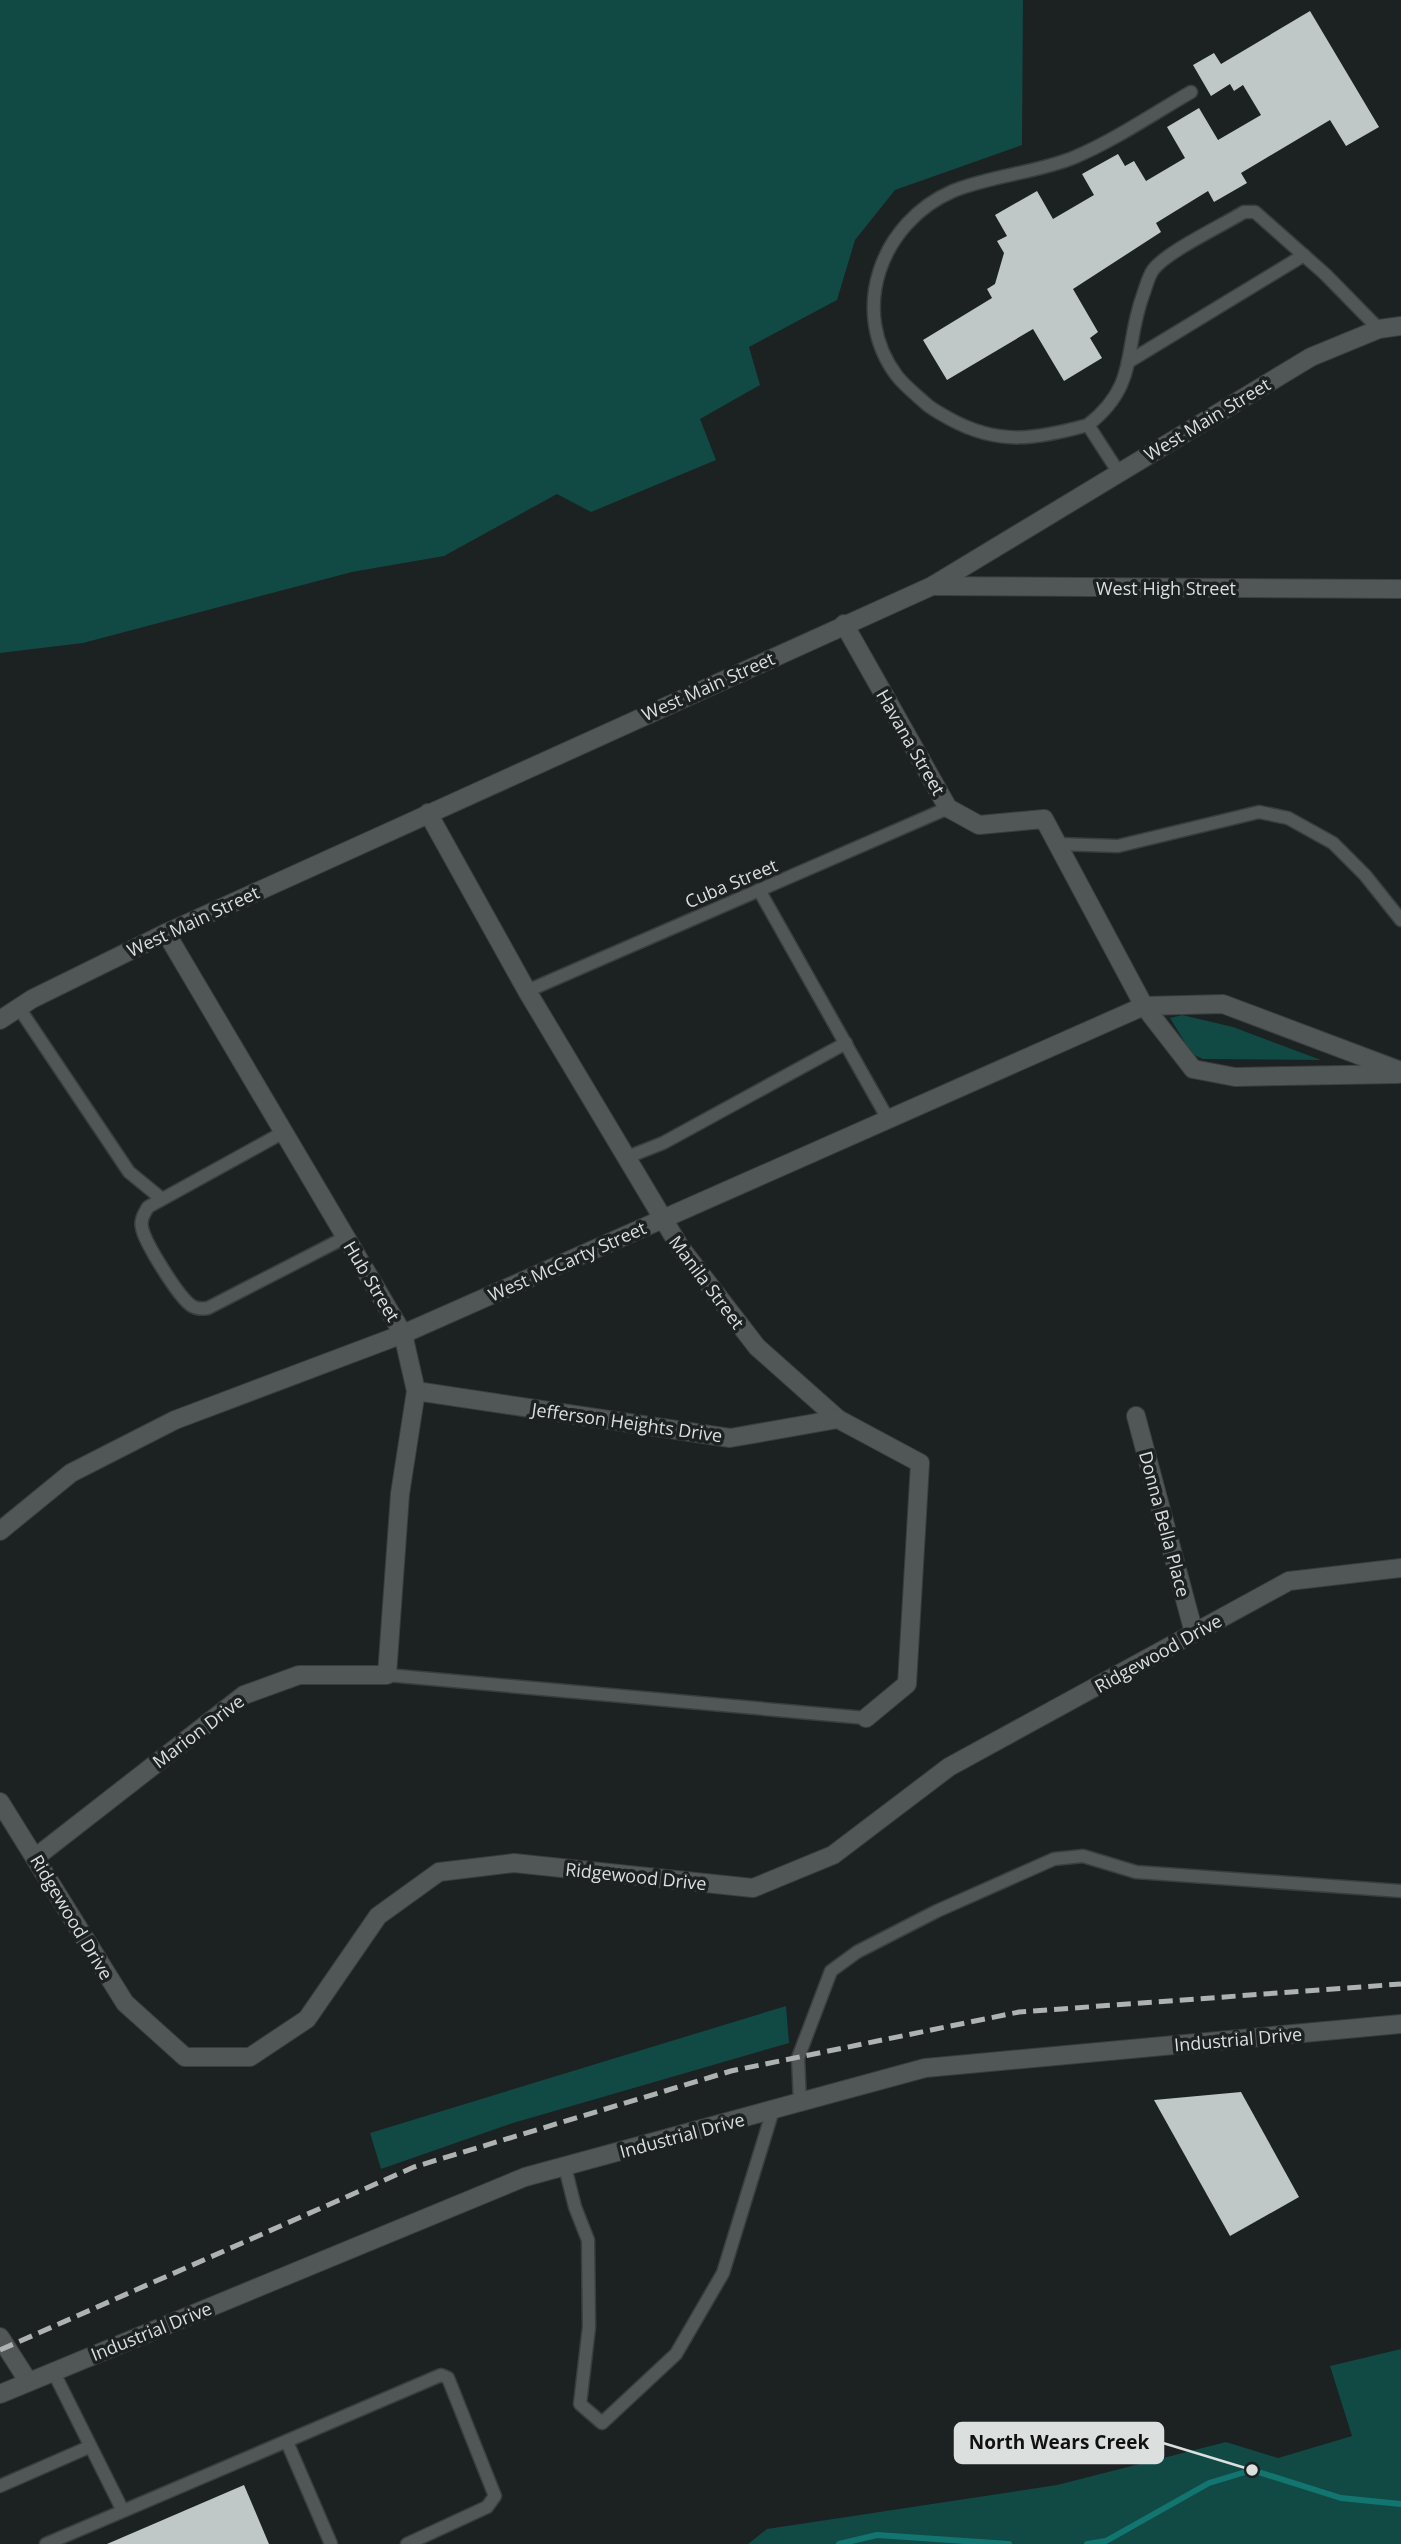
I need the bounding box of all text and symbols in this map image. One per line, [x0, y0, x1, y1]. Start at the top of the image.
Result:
street label: West Main Street [1139, 372, 1275, 466]
street label: West High Street [1096, 576, 1236, 600]
street label: West Main Street [638, 646, 778, 726]
street label: Havana Street [871, 685, 951, 799]
street label: Cuba Street [681, 853, 781, 913]
street label: West Main Street [123, 880, 263, 962]
street label: West McCarty Street [484, 1215, 650, 1307]
street label: Manila Street [664, 1230, 750, 1334]
street label: Hub Street [338, 1236, 406, 1326]
street label: Jefferson Heights Drive [528, 1396, 724, 1447]
street label: Donna Bella Place [1134, 1448, 1196, 1600]
street label: Ridgewood Drive [1090, 1608, 1226, 1698]
street label: Marion Drive [147, 1689, 249, 1773]
street label: Ridgewood Drive [25, 1850, 119, 1984]
street label: Ridgewood Drive [564, 1857, 708, 1895]
street label: Industrial Drive [1173, 2021, 1303, 2057]
street label: Industrial Drive [617, 2107, 747, 2163]
street label: Industrial Drive [87, 2296, 215, 2366]
callout: North Wears Creek [955, 2423, 1163, 2463]
text: North Wears Creek [969, 2429, 1149, 2455]

